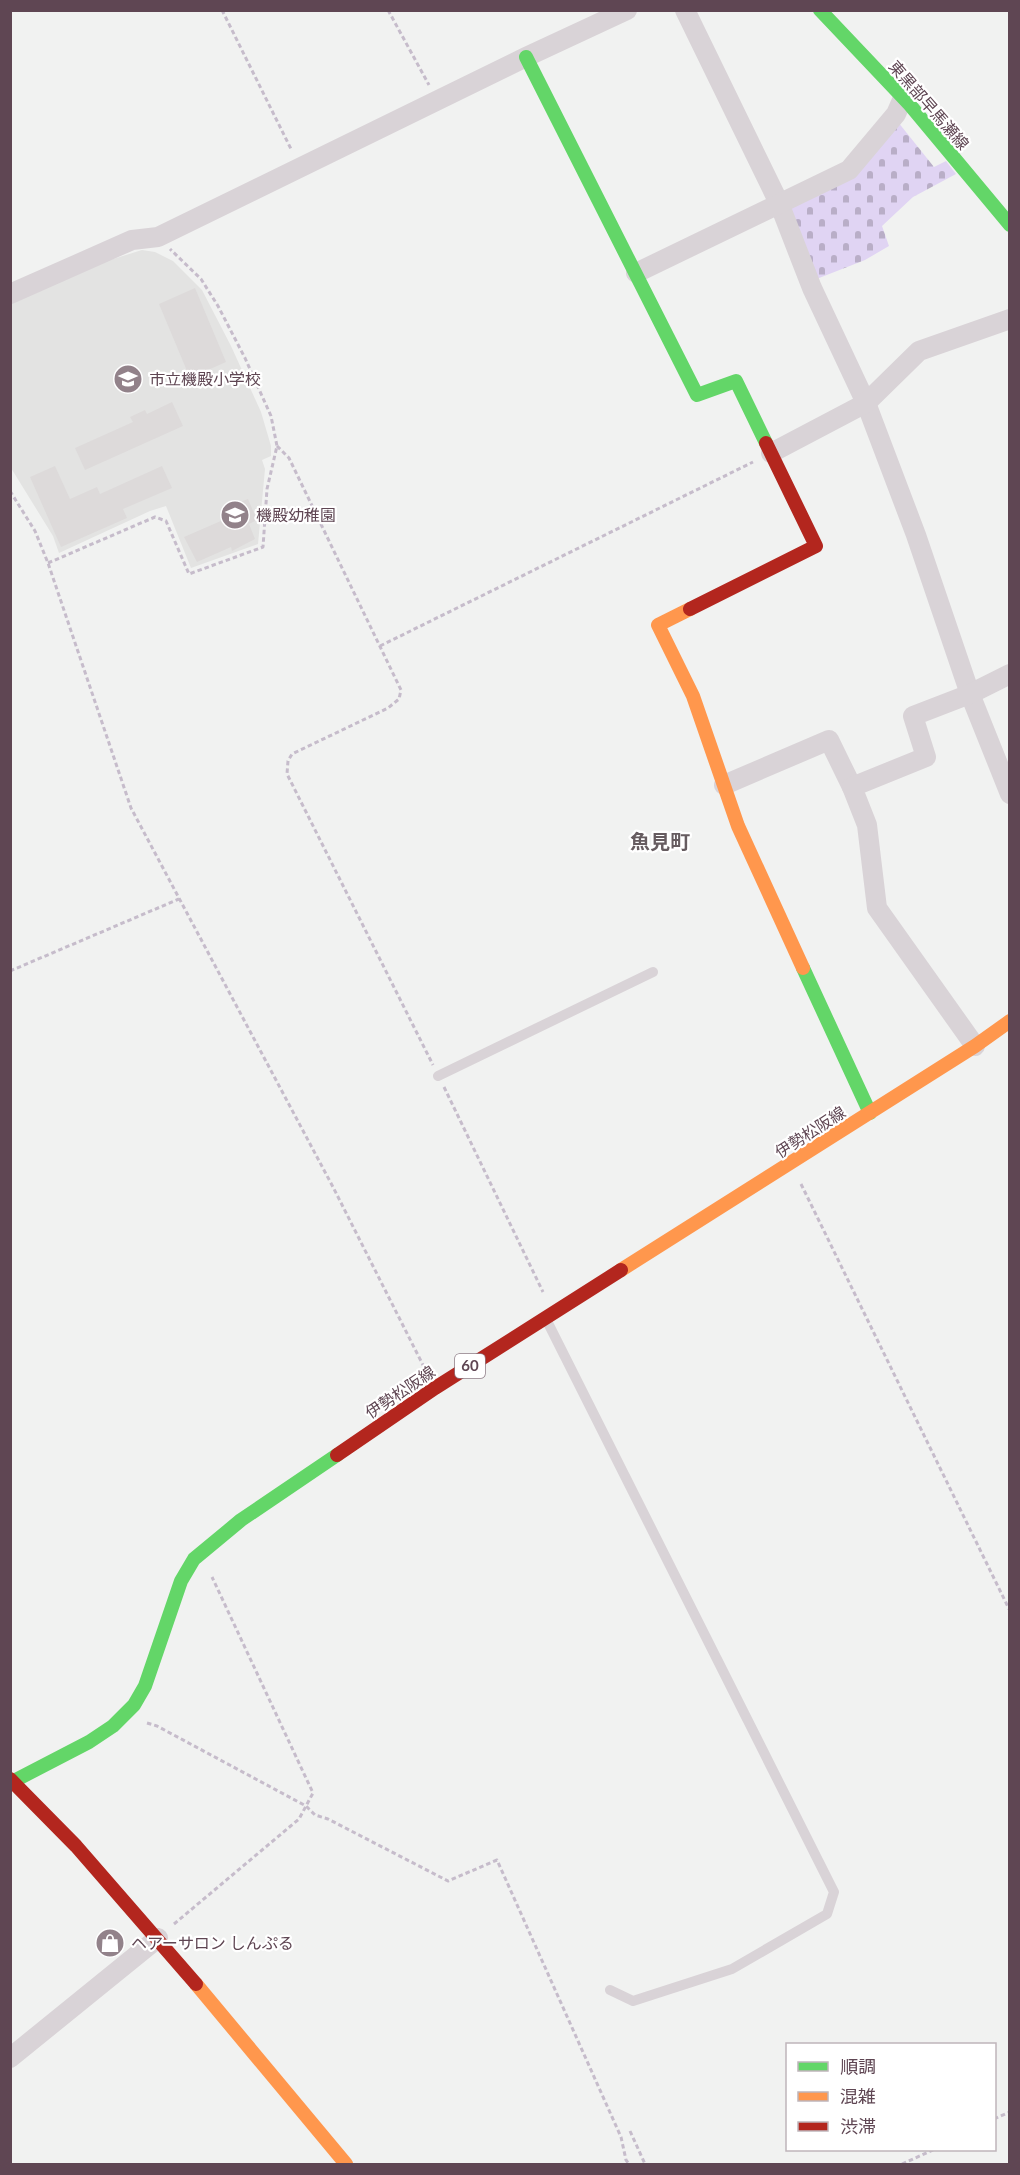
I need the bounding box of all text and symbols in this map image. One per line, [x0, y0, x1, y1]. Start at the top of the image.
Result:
street label: 東黒部早馬瀬線 [885, 56, 973, 153]
school or university icon: 市立機殿小学校 [112, 363, 144, 395]
place label: 市立機殿小学校 [149, 369, 261, 388]
school or university icon: 機殿幼稚園 [219, 499, 251, 531]
place label: 機殿幼稚園 [256, 505, 336, 524]
district label: 魚見町 [630, 829, 690, 853]
street label: 伊勢松阪線 [771, 1102, 848, 1161]
road number: 60 [455, 1354, 485, 1378]
street label: 伊勢松阪線 [361, 1361, 438, 1422]
shop icon: ヘアーサロン しんぷる [94, 1927, 126, 1959]
place label: ヘアーサロン しんぷる [131, 1933, 294, 1952]
legend [786, 2043, 996, 2151]
text: 順調 [840, 2055, 876, 2077]
text: 混雑 [840, 2085, 876, 2107]
text: 渋滞 [840, 2115, 876, 2137]

